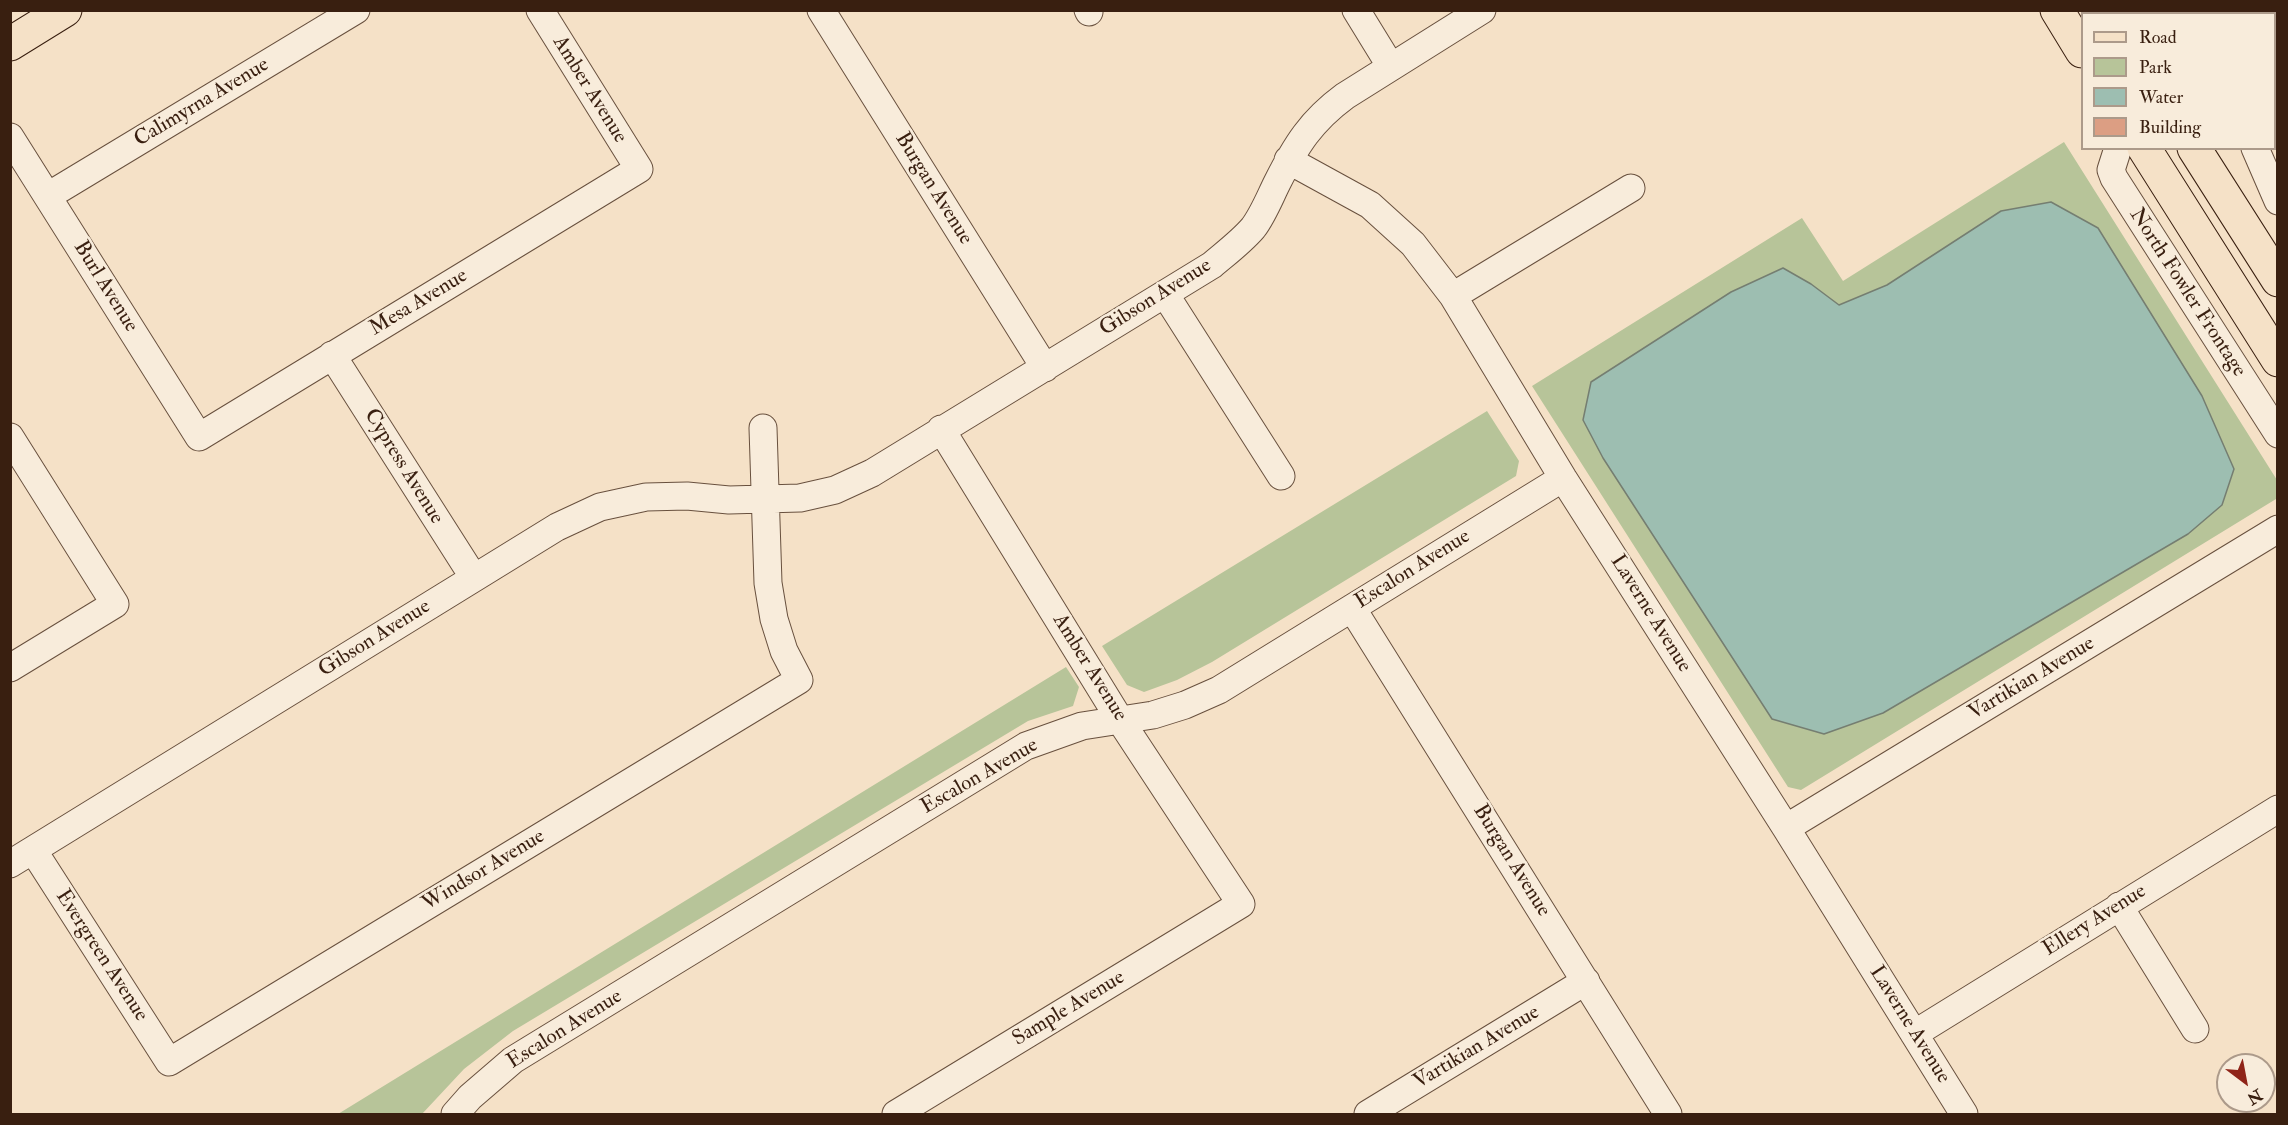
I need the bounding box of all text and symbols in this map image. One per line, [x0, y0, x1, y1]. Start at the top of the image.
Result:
legend [2081, 12, 2276, 150]
text: Road [2139, 26, 2177, 49]
street label: Amber Avenue [546, 32, 632, 148]
street label: Calimyrna Avenue [130, 53, 274, 153]
text: Park [2139, 56, 2172, 79]
text: Water [2139, 86, 2183, 109]
text: Building [2139, 116, 2201, 139]
street label: Burgan Avenue [889, 128, 977, 250]
street label: North Fowler Frontage [2123, 204, 2251, 382]
street label: Burl Avenue [67, 237, 143, 337]
street label: Gibson Avenue [1096, 254, 1216, 342]
street label: Mesa Avenue [365, 264, 473, 342]
street label: Cypress Avenue [358, 405, 448, 529]
street label: Escalon Avenue [1351, 525, 1475, 615]
street label: Laverne Avenue [1604, 551, 1696, 677]
street label: Gibson Avenue [315, 595, 435, 683]
street label: Amber Avenue [1046, 610, 1132, 726]
street label: Vartikian Avenue [1965, 632, 2099, 726]
street label: Escalon Avenue [917, 733, 1043, 821]
street label: Burgan Avenue [1467, 800, 1555, 922]
street label: Windsor Avenue [418, 825, 550, 917]
street label: Ellery Avenue [2039, 879, 2151, 963]
street label: Evergreen Avenue [49, 886, 153, 1026]
street label: Laverne Avenue [1863, 962, 1955, 1088]
street label: Sample Avenue [1008, 966, 1130, 1052]
street label: Escalon Avenue [503, 985, 627, 1075]
street label: Vartikian Avenue [1410, 1001, 1544, 1095]
north arrow [2216, 1053, 2276, 1113]
text: N [2243, 1084, 2266, 1109]

